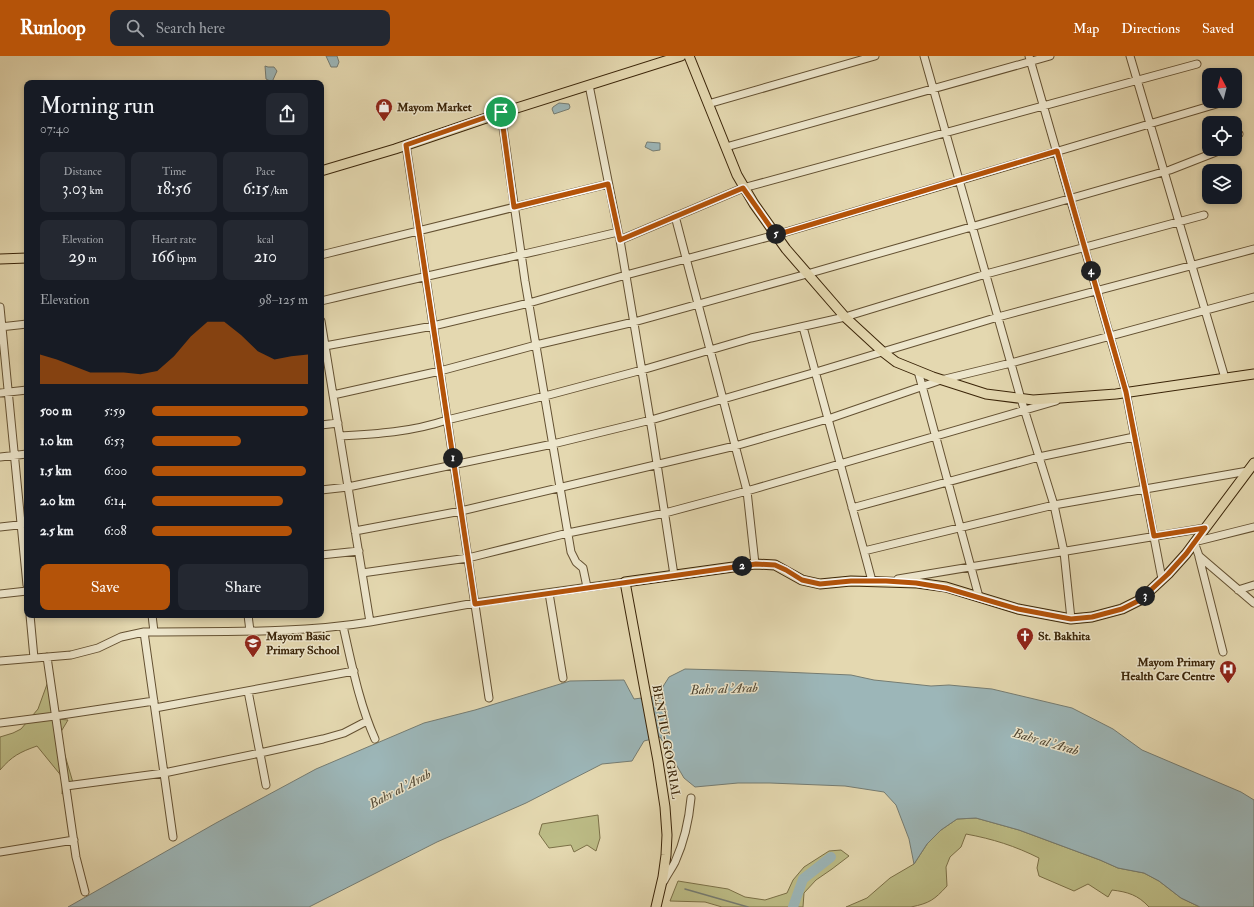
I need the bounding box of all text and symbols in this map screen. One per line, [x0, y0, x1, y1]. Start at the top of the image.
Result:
search box [110, 10, 390, 46]
text: Runloop [20, 16, 86, 40]
icon: search [124, 17, 146, 39]
text: Search here [156, 19, 225, 38]
text: Map [1073, 20, 1099, 37]
text: Directions [1121, 20, 1180, 37]
text: Saved [1202, 20, 1234, 37]
north arrow [1202, 68, 1242, 108]
map controls [1202, 68, 1242, 204]
text: Morning run [40, 92, 155, 120]
button: share [266, 93, 308, 135]
pin [484, 95, 518, 129]
shop icon: Mayom Market [374, 97, 394, 122]
place label: Mayom Market [396, 100, 472, 115]
icon: arrive [490, 101, 512, 123]
button: locate [1202, 116, 1242, 156]
text: 07:40 [40, 121, 70, 137]
button: layers [1202, 164, 1242, 204]
text: Distance [63, 165, 102, 178]
text: Time [162, 165, 186, 178]
text: Pace [255, 165, 275, 178]
text: 3.03 [62, 178, 87, 199]
text: 18:56 [157, 178, 191, 199]
text: 6:15 [243, 178, 269, 199]
text: km [87, 184, 103, 197]
text: /km [269, 184, 288, 197]
pin: 5 [766, 224, 786, 244]
text: 5 [774, 227, 778, 240]
text: Elevation [62, 233, 104, 246]
text: Heart rate [152, 233, 196, 246]
text: kcal [257, 233, 274, 246]
text: 29 [69, 246, 86, 267]
text: 166 [152, 246, 175, 267]
text: 210 [254, 246, 277, 267]
text: m [86, 252, 97, 265]
text: bpm [175, 252, 196, 265]
pin: 4 [1081, 261, 1101, 281]
text: 4 [1088, 264, 1094, 277]
text: Elevation [40, 292, 90, 308]
text: 98–125 m [259, 292, 308, 308]
text: 500 m [40, 403, 72, 419]
text: 5:59 [104, 403, 125, 419]
text: 1.0 km [40, 433, 73, 449]
text: 6:53 [104, 433, 124, 449]
pin: 1 [443, 448, 463, 468]
text: 1 [451, 451, 455, 464]
text: 1.5 km [40, 463, 72, 479]
text: 6:00 [104, 463, 127, 479]
text: 2.0 km [40, 493, 75, 509]
text: 6:14 [104, 493, 125, 509]
text: 2.5 km [40, 523, 74, 539]
text: 6:08 [104, 523, 127, 539]
pin: 2 [732, 556, 752, 576]
text: 2 [739, 559, 745, 572]
button: Save [40, 564, 170, 610]
button: Share [178, 564, 308, 610]
pin: 3 [1135, 586, 1155, 606]
text: 3 [1143, 589, 1147, 602]
church icon: St. Bakhita [1015, 626, 1035, 651]
place label: Mayom Basic Primary School [265, 629, 340, 658]
place label: St. Bakhita [1038, 629, 1091, 644]
school or university icon: Mayom Basic Primary School [243, 633, 263, 658]
place label: Mayom Primary Health Care Centre [1121, 655, 1216, 684]
hospital icon: Mayom Primary Health Care Centre [1218, 659, 1238, 684]
water label: Bahr al 'Arab [689, 680, 759, 698]
street label: BENTIU-GOGRIAL [649, 684, 683, 801]
water label: Bahr al 'Arab [1010, 725, 1081, 759]
water label: Bahr al 'Arab [366, 766, 434, 812]

